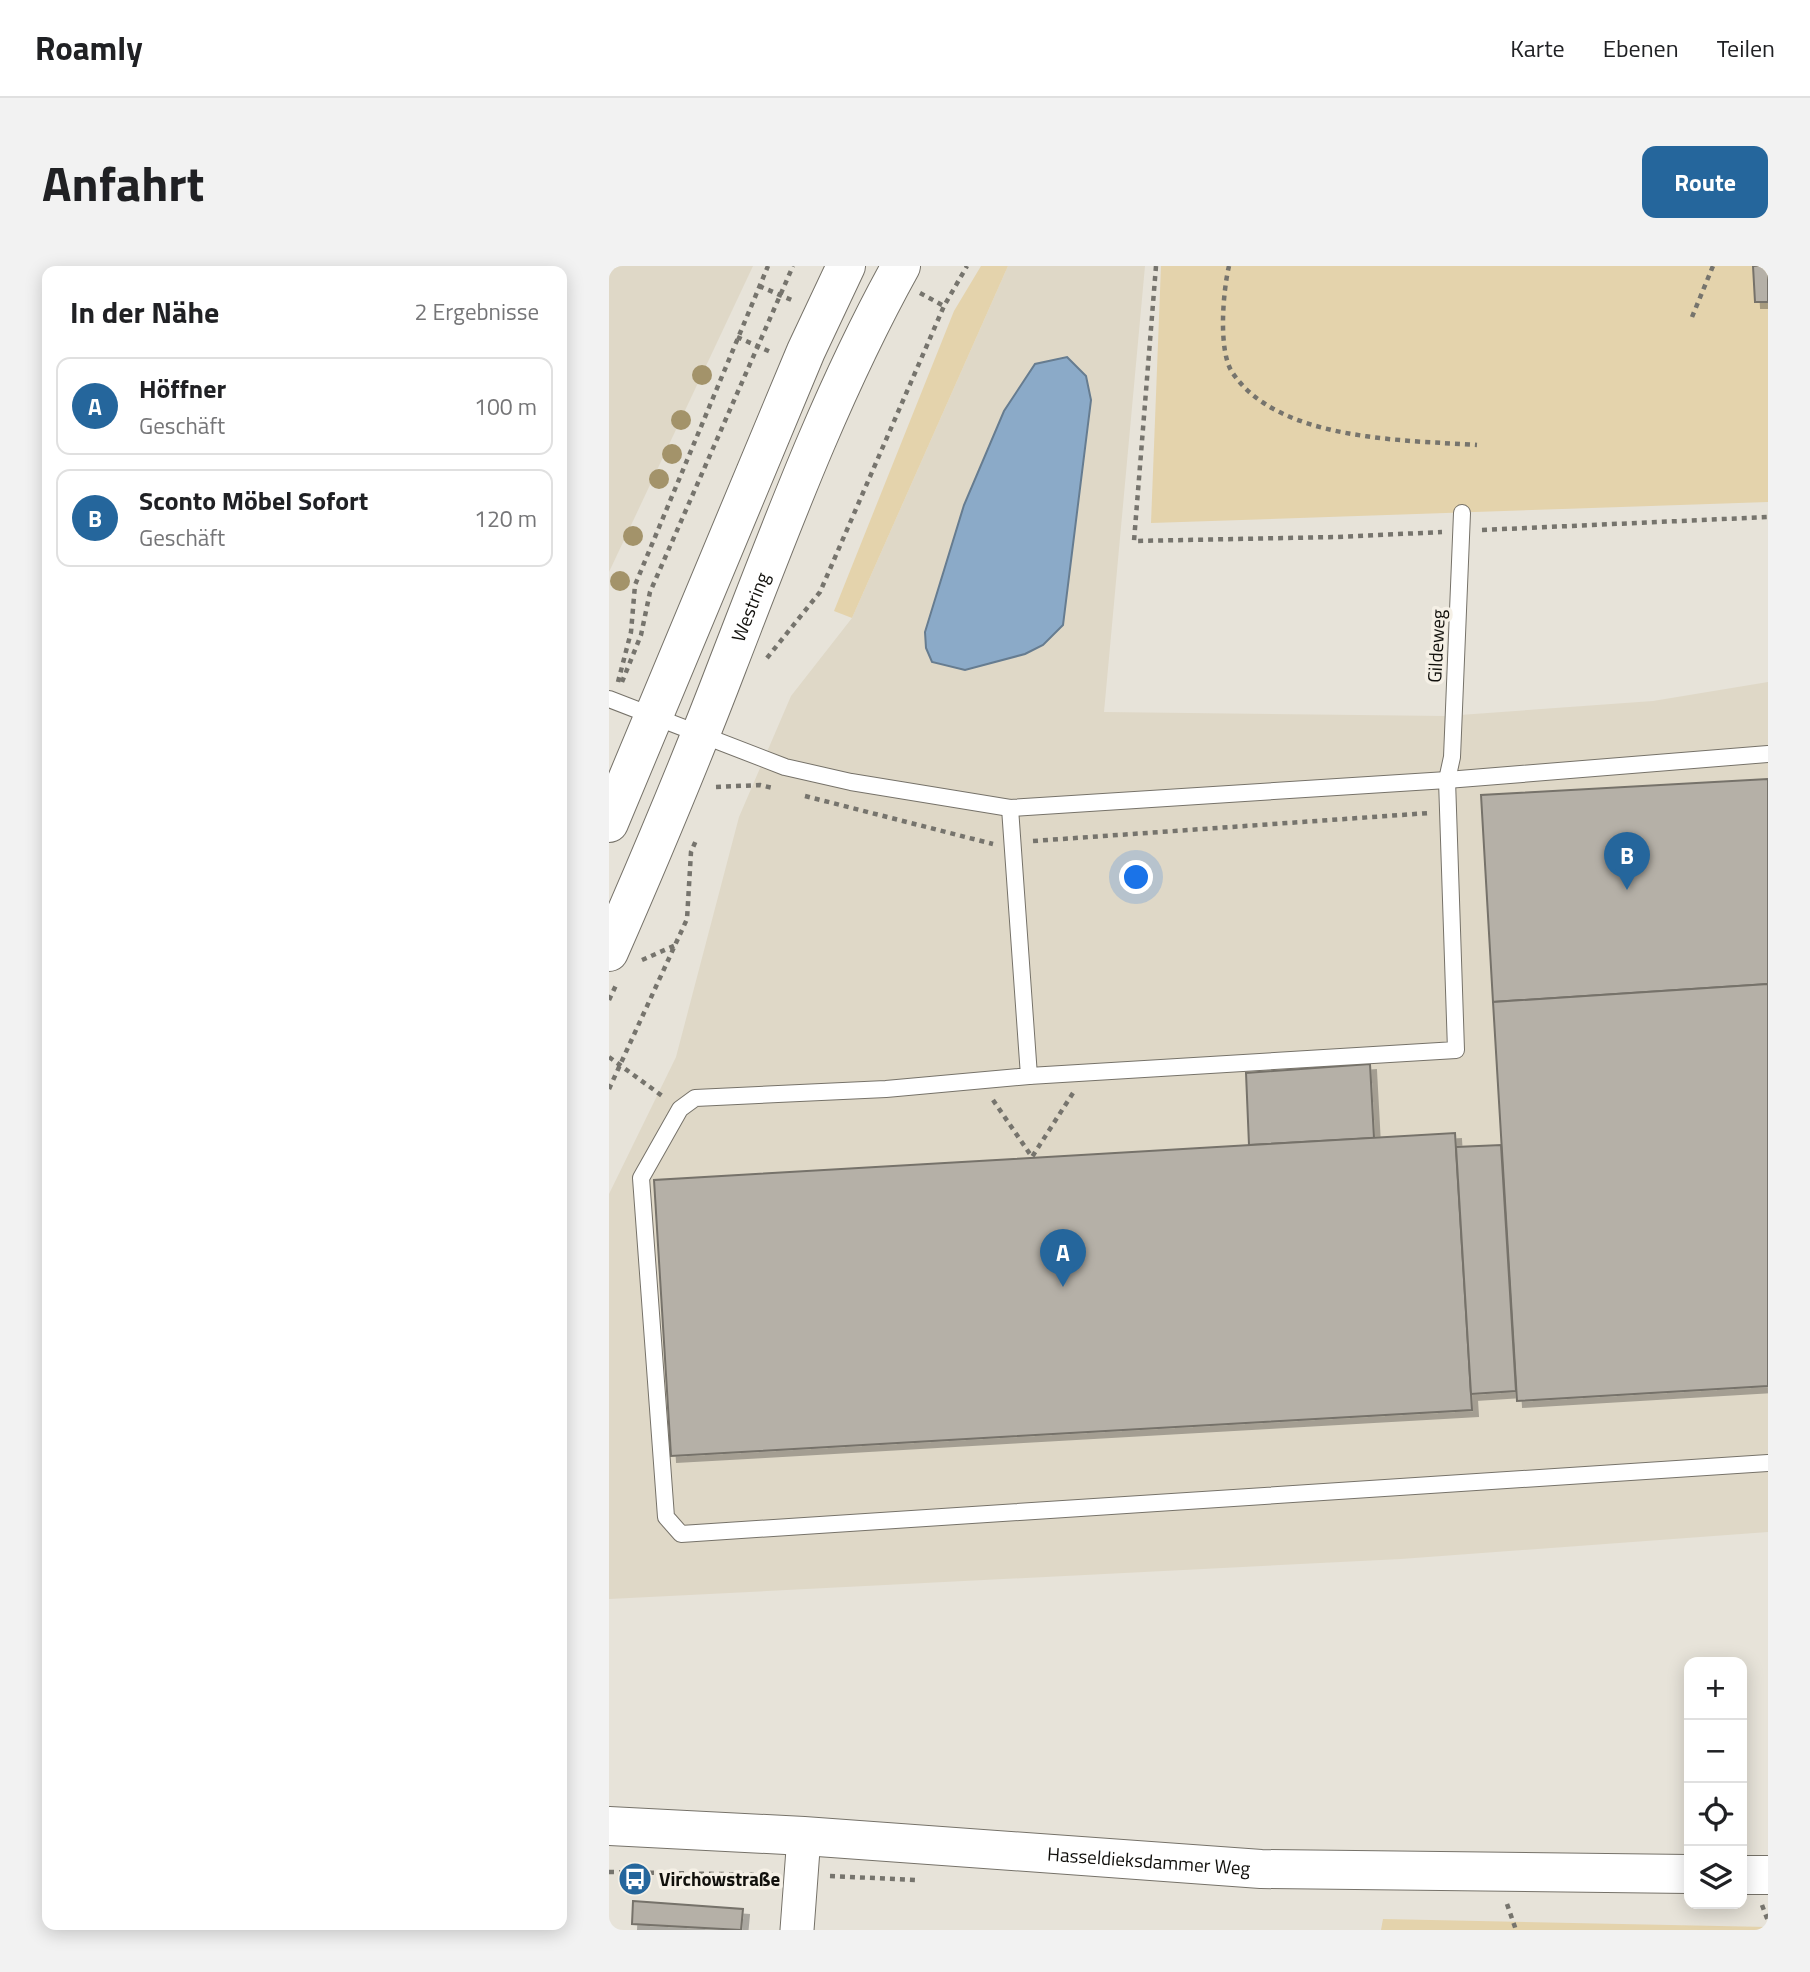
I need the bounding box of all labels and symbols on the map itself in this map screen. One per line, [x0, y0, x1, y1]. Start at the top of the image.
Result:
street label: Westring [723, 567, 776, 646]
street label: Gildeweg [1419, 608, 1452, 683]
pin: B [1604, 832, 1650, 890]
your location [1119, 860, 1153, 894]
pin: A [1040, 1229, 1086, 1287]
street label: Hasseldieksdammer Weg [1046, 1839, 1252, 1882]
bus stop icon: Virchowstraße [616, 1860, 654, 1898]
place label: Virchowstraße [659, 1864, 780, 1893]

